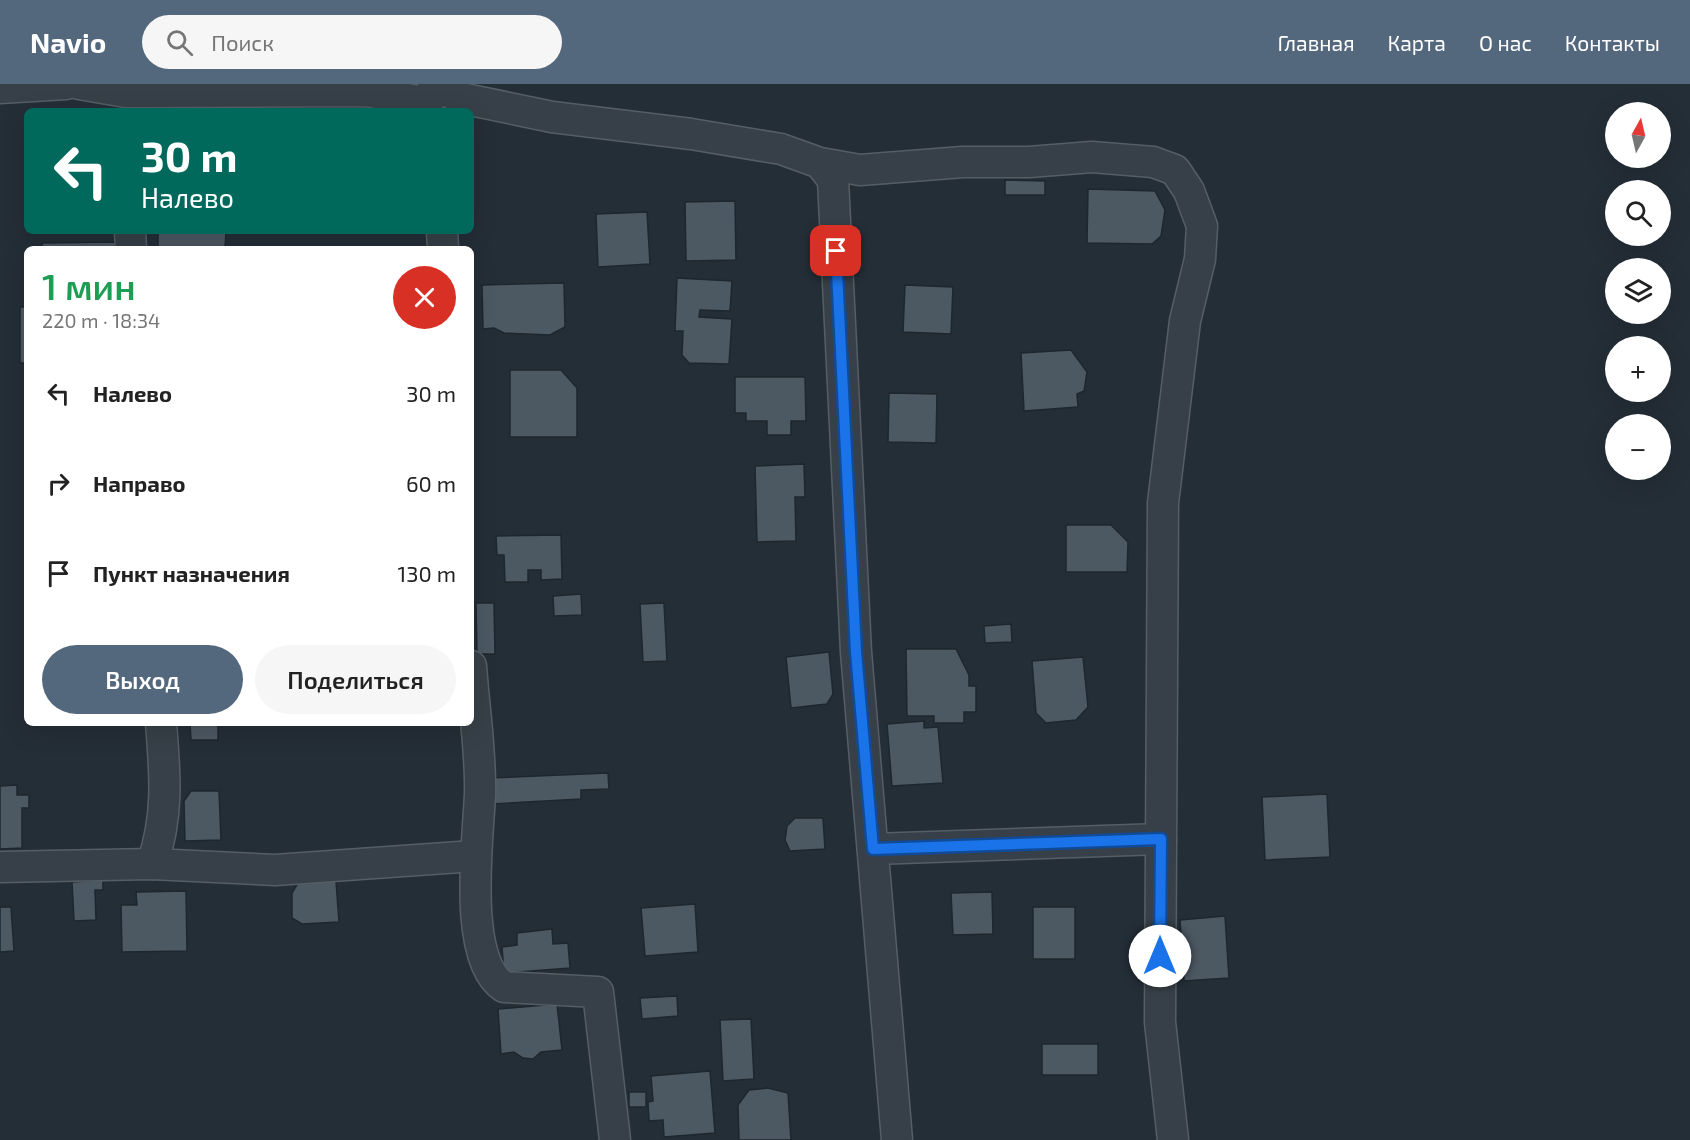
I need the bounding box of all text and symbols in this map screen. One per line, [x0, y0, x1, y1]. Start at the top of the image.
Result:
search box [142, 15, 562, 69]
text: Navio [30, 25, 106, 59]
icon: search [163, 26, 196, 59]
text: Поиск [211, 29, 274, 55]
text: Главная [1278, 30, 1355, 55]
text: Карта [1388, 30, 1446, 55]
text: О нас [1479, 30, 1532, 55]
text: Контакты [1565, 30, 1660, 55]
north arrow [1605, 102, 1671, 168]
map controls [1605, 102, 1671, 480]
text: 30 m [141, 130, 237, 180]
icon: left [42, 132, 120, 210]
button: search [1605, 180, 1671, 246]
text: Налево [141, 181, 234, 213]
pin [810, 225, 861, 276]
icon: arrive [819, 234, 852, 267]
button: layers [1605, 258, 1671, 324]
text: 1 мин [42, 264, 136, 307]
button: close [393, 266, 456, 329]
text: 220 m · 18:34 [42, 308, 160, 332]
button: + [1605, 336, 1671, 402]
icon: left [42, 377, 75, 410]
text: Налево [93, 380, 172, 406]
text: 30 m [406, 380, 456, 406]
button: − [1605, 414, 1671, 480]
icon: right [42, 467, 75, 500]
text: Направо [93, 470, 186, 496]
text: 60 m [406, 470, 456, 496]
icon: arrive [42, 557, 75, 590]
text: Пункт назначения [93, 560, 290, 586]
text: 130 m [398, 560, 456, 586]
button: Выход [42, 645, 243, 714]
button: Поделиться [255, 645, 456, 714]
position arrow [1128, 924, 1192, 988]

